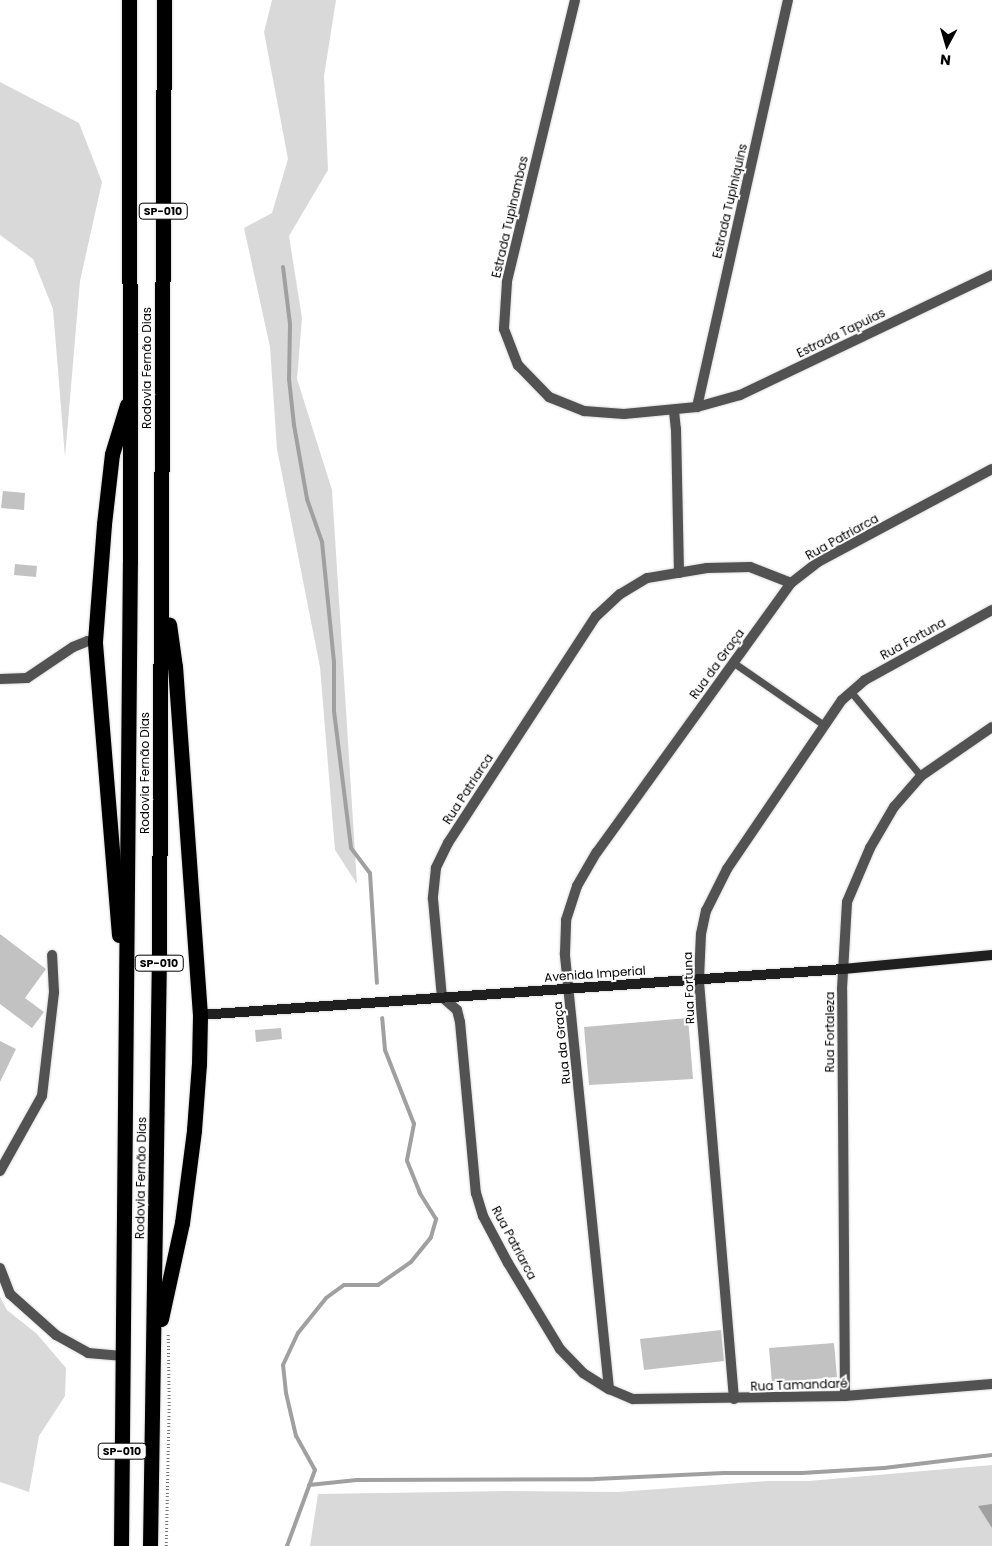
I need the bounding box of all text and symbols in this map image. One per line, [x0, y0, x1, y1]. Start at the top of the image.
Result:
north arrow [922, 20, 972, 70]
text: N [939, 49, 952, 70]
street label: Estrada Tupiniquins [710, 142, 750, 260]
street label: Estrada Tupinambas [489, 155, 531, 279]
road number: SP-010 [138, 202, 188, 220]
street label: Estrada Tapuias [794, 305, 888, 361]
street label: Rodovia Fernão Dias [140, 307, 154, 429]
street label: Rua Patriarca [803, 511, 881, 563]
street label: Rua Fortuna [878, 615, 948, 663]
street label: Rua da Graça [687, 626, 747, 702]
street label: Rodovia Fernão Dias [138, 712, 152, 834]
street label: Rua Patriarca [440, 751, 496, 827]
street label: Rua Fortuna [681, 952, 697, 1024]
road number: SP-010 [134, 954, 184, 971]
street label: Avenida Imperial [544, 963, 646, 985]
street label: Rua Fortaleza [823, 992, 837, 1072]
street label: Rua da Graça [550, 1001, 574, 1085]
street label: Rodovia Fernão Dias [133, 1117, 149, 1239]
street label: Rua Patriarca [489, 1204, 539, 1282]
street label: Rua Tamandaré [750, 1376, 848, 1394]
road number: SP-010 [97, 1442, 147, 1460]

